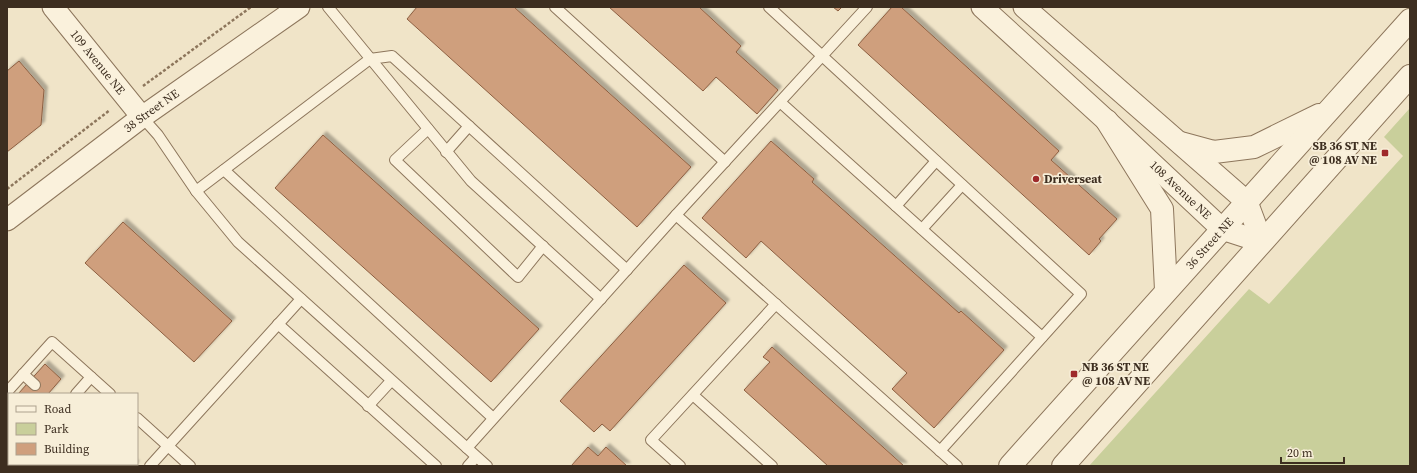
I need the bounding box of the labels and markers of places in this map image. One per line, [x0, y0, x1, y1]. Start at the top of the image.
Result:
place label: SB 36 ST NE @ 108 AV NE [1309, 138, 1377, 168]
marker: SB 36 ST NE @ 108 AV NE [1380, 148, 1390, 158]
place label: Driverseat [1044, 171, 1102, 187]
marker: Driverseat [1031, 174, 1041, 184]
place label: NB 36 ST NE @ 108 AV NE [1082, 359, 1150, 389]
marker: NB 36 ST NE @ 108 AV NE [1069, 369, 1079, 379]

